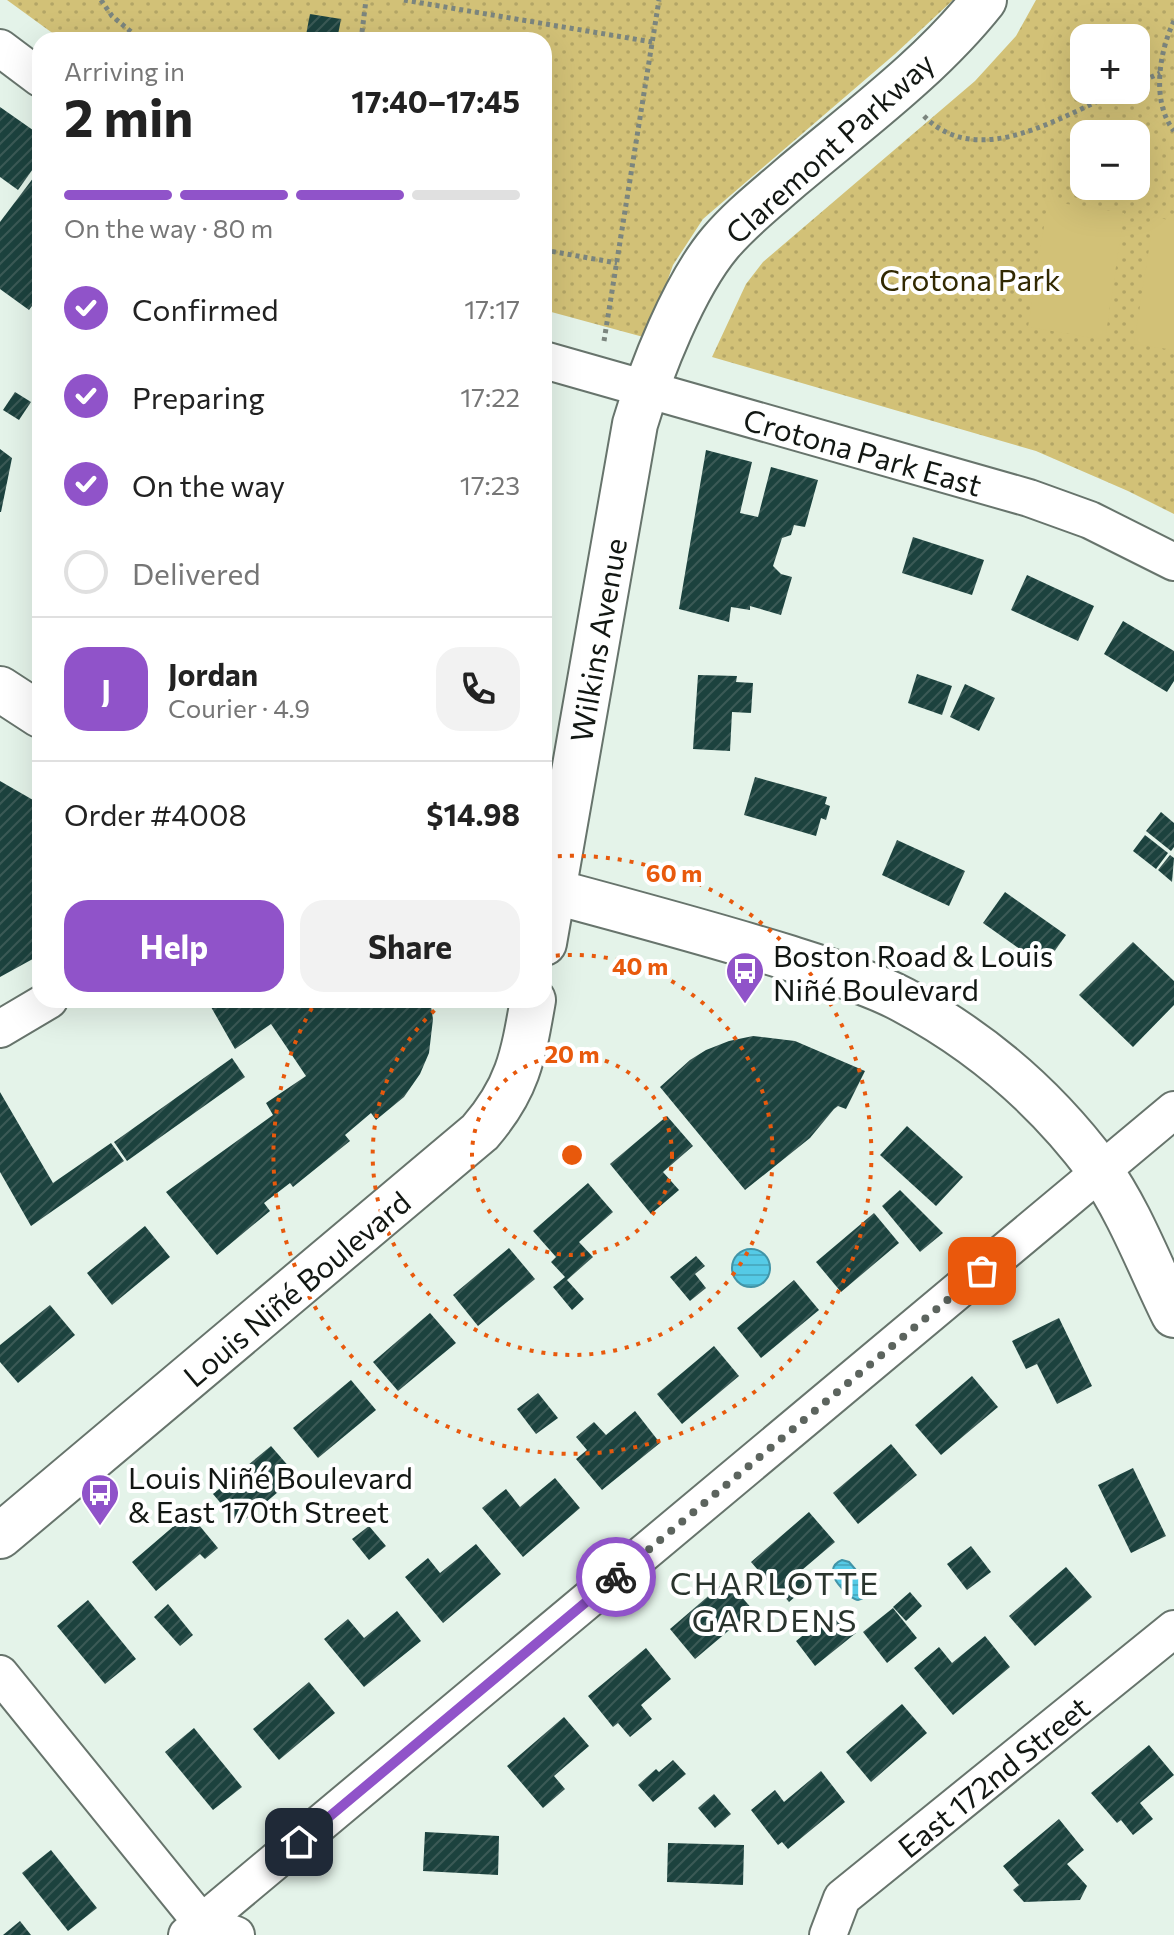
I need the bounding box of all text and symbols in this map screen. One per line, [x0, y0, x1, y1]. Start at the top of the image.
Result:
map controls [1070, 24, 1150, 200]
button: + [1070, 24, 1150, 104]
street label: Claremont Parkway [717, 44, 941, 250]
text: Arriving in [64, 55, 185, 86]
text: 17:40–17:45 [351, 82, 520, 119]
text: 2 min [64, 84, 193, 148]
button: − [1070, 120, 1150, 200]
text: On the way · 80 m [64, 212, 273, 243]
park label: Crotona Park [879, 260, 1061, 297]
icon: check [64, 286, 108, 330]
text: Confirmed [132, 290, 279, 327]
text: 17:17 [464, 293, 520, 324]
icon: check [64, 374, 108, 418]
text: Preparing [132, 378, 265, 415]
text: 17:22 [460, 381, 520, 412]
street label: Crotona Park East [740, 399, 986, 503]
icon: check [64, 462, 108, 506]
text: On the way [132, 466, 285, 503]
text: 17:23 [460, 469, 520, 500]
street label: Wilkins Avenue [561, 535, 633, 745]
text: Delivered [132, 554, 261, 591]
button: phone [436, 647, 520, 731]
text: Jordan [168, 655, 258, 692]
text: J [101, 671, 111, 708]
text: Courier · 4.9 [168, 692, 310, 723]
text: Order #4008 [64, 795, 247, 832]
text: $14.98 [426, 795, 520, 832]
text: 60 m [646, 858, 702, 887]
button: Help [64, 900, 284, 992]
button: Share [300, 900, 520, 992]
place label: Boston Road & Louis Niñé Boulevard [773, 936, 1053, 1007]
bus stop icon: Boston Road & Louis Niñé Boulevard [724, 950, 766, 1005]
text: 40 m [612, 951, 668, 980]
text: 20 m [545, 1039, 599, 1068]
centre of rings [558, 1141, 586, 1169]
street label: Louis Niñé Boulevard [175, 1182, 417, 1394]
pin [948, 1237, 1016, 1305]
icon: bag [960, 1249, 1004, 1293]
place label: Louis Niñé Boulevard & East 170th Street [128, 1458, 413, 1529]
bus stop icon: Louis Niñé Boulevard & East 170th Street [79, 1472, 121, 1527]
courier [576, 1537, 656, 1617]
icon: bike [594, 1555, 638, 1599]
district label: CHARLOTTE GARDENS [670, 1562, 880, 1639]
street label: East 172nd Street [890, 1688, 1096, 1864]
pin [265, 1808, 333, 1876]
icon: home [277, 1820, 321, 1864]

